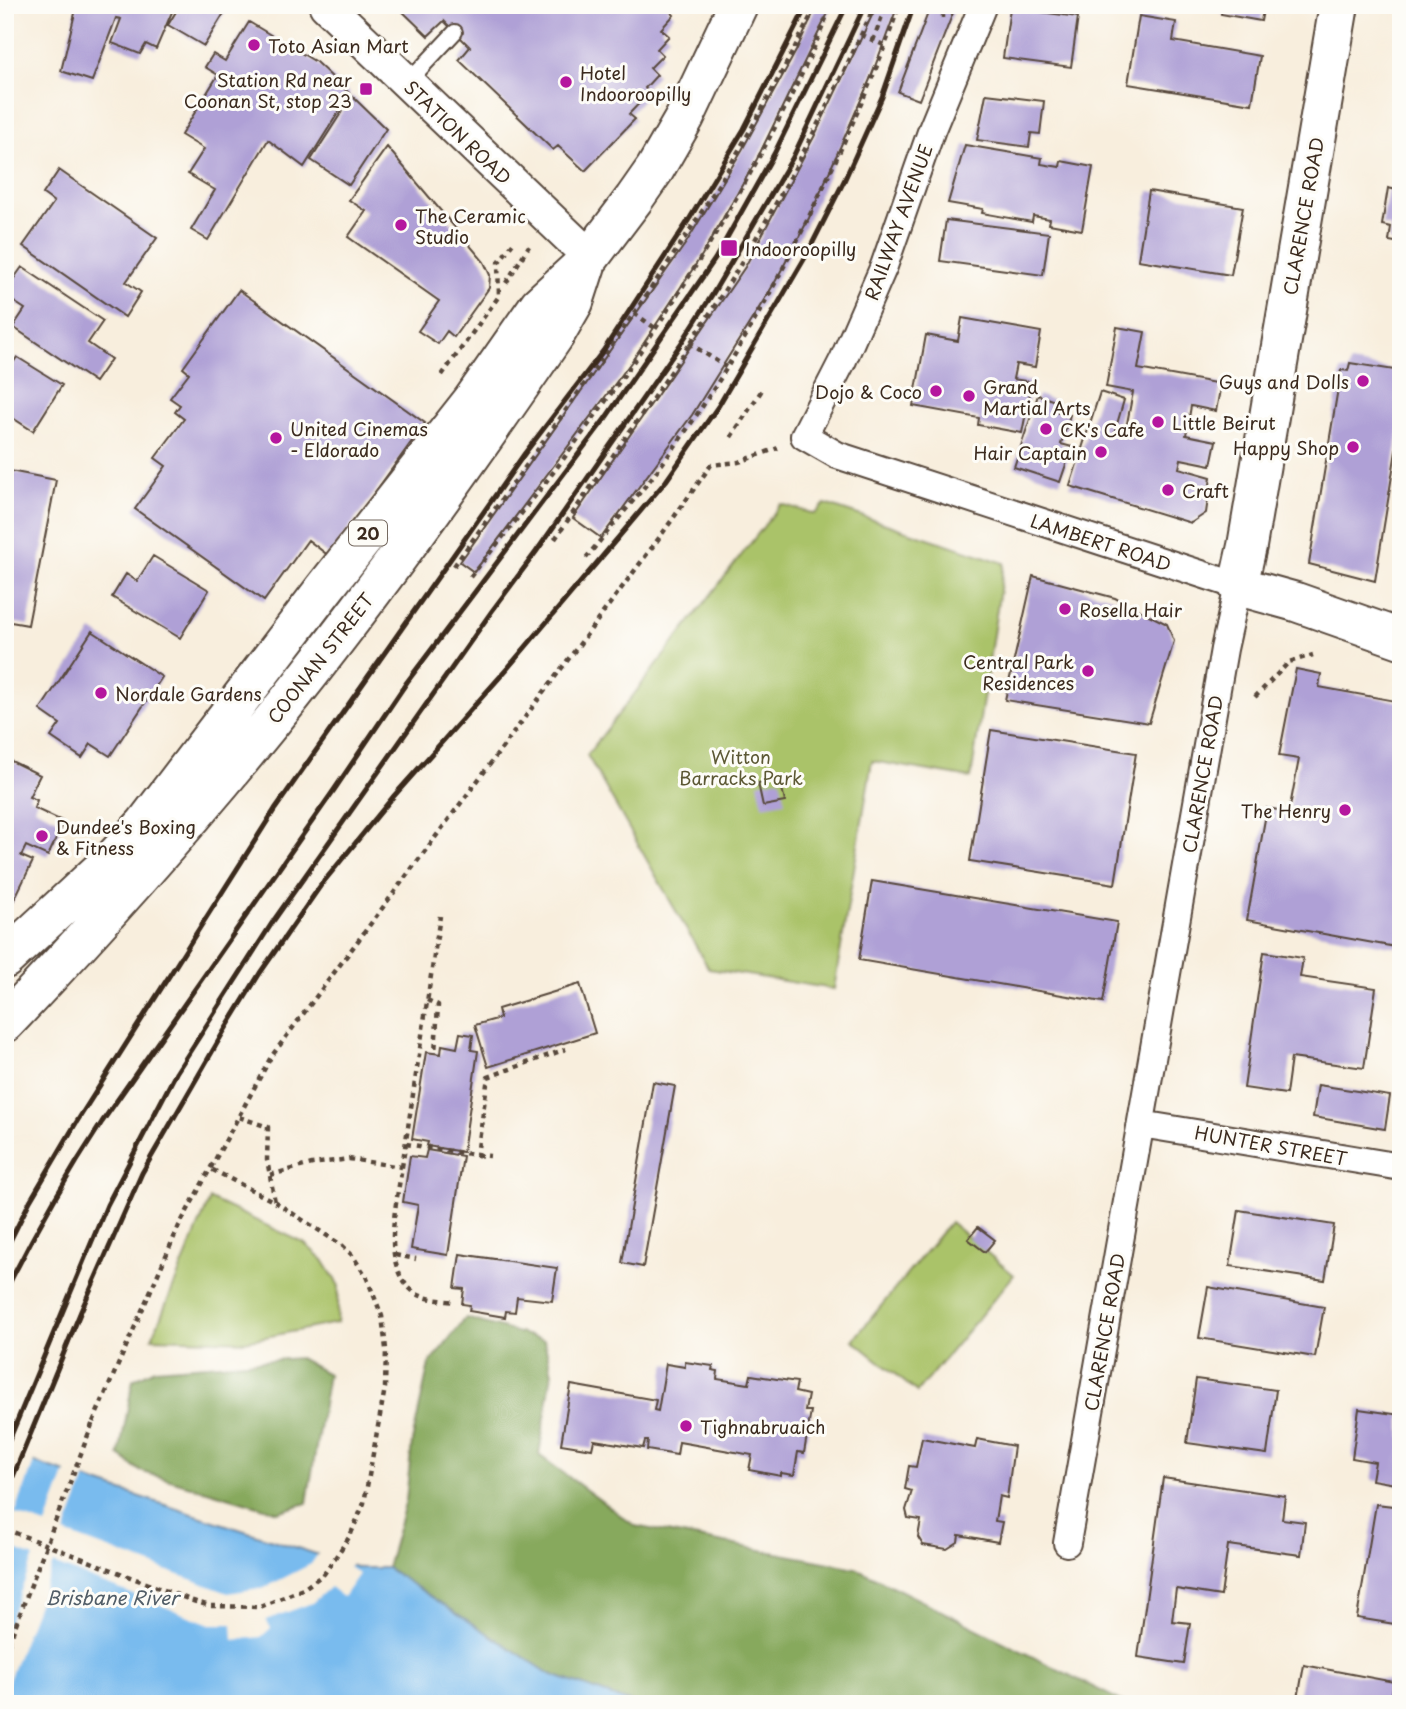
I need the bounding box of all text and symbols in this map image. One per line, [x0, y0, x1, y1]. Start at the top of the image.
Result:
place label: Toto Asian Mart [268, 32, 409, 59]
marker: Toto Asian Mart [246, 37, 262, 53]
place label: Hotel Indooroopilly [580, 59, 691, 107]
place label: Station Rd near Coonan St, stop 23 [184, 66, 353, 114]
street label: STATION ROAD [398, 74, 518, 190]
marker: Hotel Indooroopilly [558, 74, 574, 90]
marker: Station Rd near Coonan St, stop 23 [358, 81, 374, 97]
street label: CLARENCE ROAD [1276, 135, 1330, 297]
street label: RAILWAY AVENUE [857, 140, 939, 304]
place label: The Ceramic Studio [415, 202, 526, 250]
marker: The Ceramic Studio [393, 217, 409, 233]
place label: Indooroopilly [745, 235, 856, 262]
marker: Indooroopilly [719, 238, 739, 258]
place label: Guys and Dolls [1219, 368, 1349, 395]
place label: Grand Martial Arts [983, 373, 1090, 421]
marker: Guys and Dolls [1355, 373, 1371, 389]
place label: Dojo & Coco [815, 378, 922, 405]
marker: Dojo & Coco [928, 383, 944, 399]
marker: Grand Martial Arts [961, 388, 977, 404]
place label: Little Beirut [1172, 409, 1276, 436]
marker: Little Beirut [1150, 414, 1166, 430]
place label: United Cinemas - Eldorado [290, 415, 428, 463]
place label: CK's Cafe [1060, 416, 1144, 443]
marker: CK's Cafe [1038, 421, 1054, 437]
marker: United Cinemas - Eldorado [268, 430, 284, 446]
place label: Happy Shop [1233, 434, 1339, 461]
place label: Hair Captain [973, 439, 1087, 466]
marker: Happy Shop [1345, 439, 1361, 455]
marker: Hair Captain [1093, 444, 1109, 460]
place label: Craft [1182, 477, 1229, 504]
marker: Craft [1160, 482, 1176, 498]
street label: LAMBERT ROAD [1027, 506, 1175, 578]
road number: 20 [349, 520, 387, 546]
street label: COONAN STREET [260, 586, 380, 729]
place label: Rosella Hair [1079, 596, 1183, 623]
marker: Rosella Hair [1057, 601, 1073, 617]
place label: Central Park Residences [963, 648, 1074, 696]
marker: Central Park Residences [1080, 663, 1096, 679]
place label: Nordale Gardens [115, 680, 262, 707]
marker: Nordale Gardens [93, 685, 109, 701]
street label: CLARENCE ROAD [1175, 693, 1229, 855]
park label: Witton Barracks Park [679, 743, 803, 791]
place label: The Henry [1241, 797, 1331, 824]
marker: The Henry [1337, 802, 1353, 818]
place label: Dundee's Boxing & Fitness [56, 813, 196, 861]
marker: Dundee's Boxing & Fitness [34, 828, 50, 844]
street label: HUNTER STREET [1193, 1118, 1350, 1172]
street label: CLARENCE ROAD [1077, 1251, 1131, 1413]
place label: Tighnabruaich [700, 1413, 826, 1440]
marker: Tighnabruaich [678, 1418, 694, 1434]
water label: Brisbane River [45, 1583, 182, 1611]

